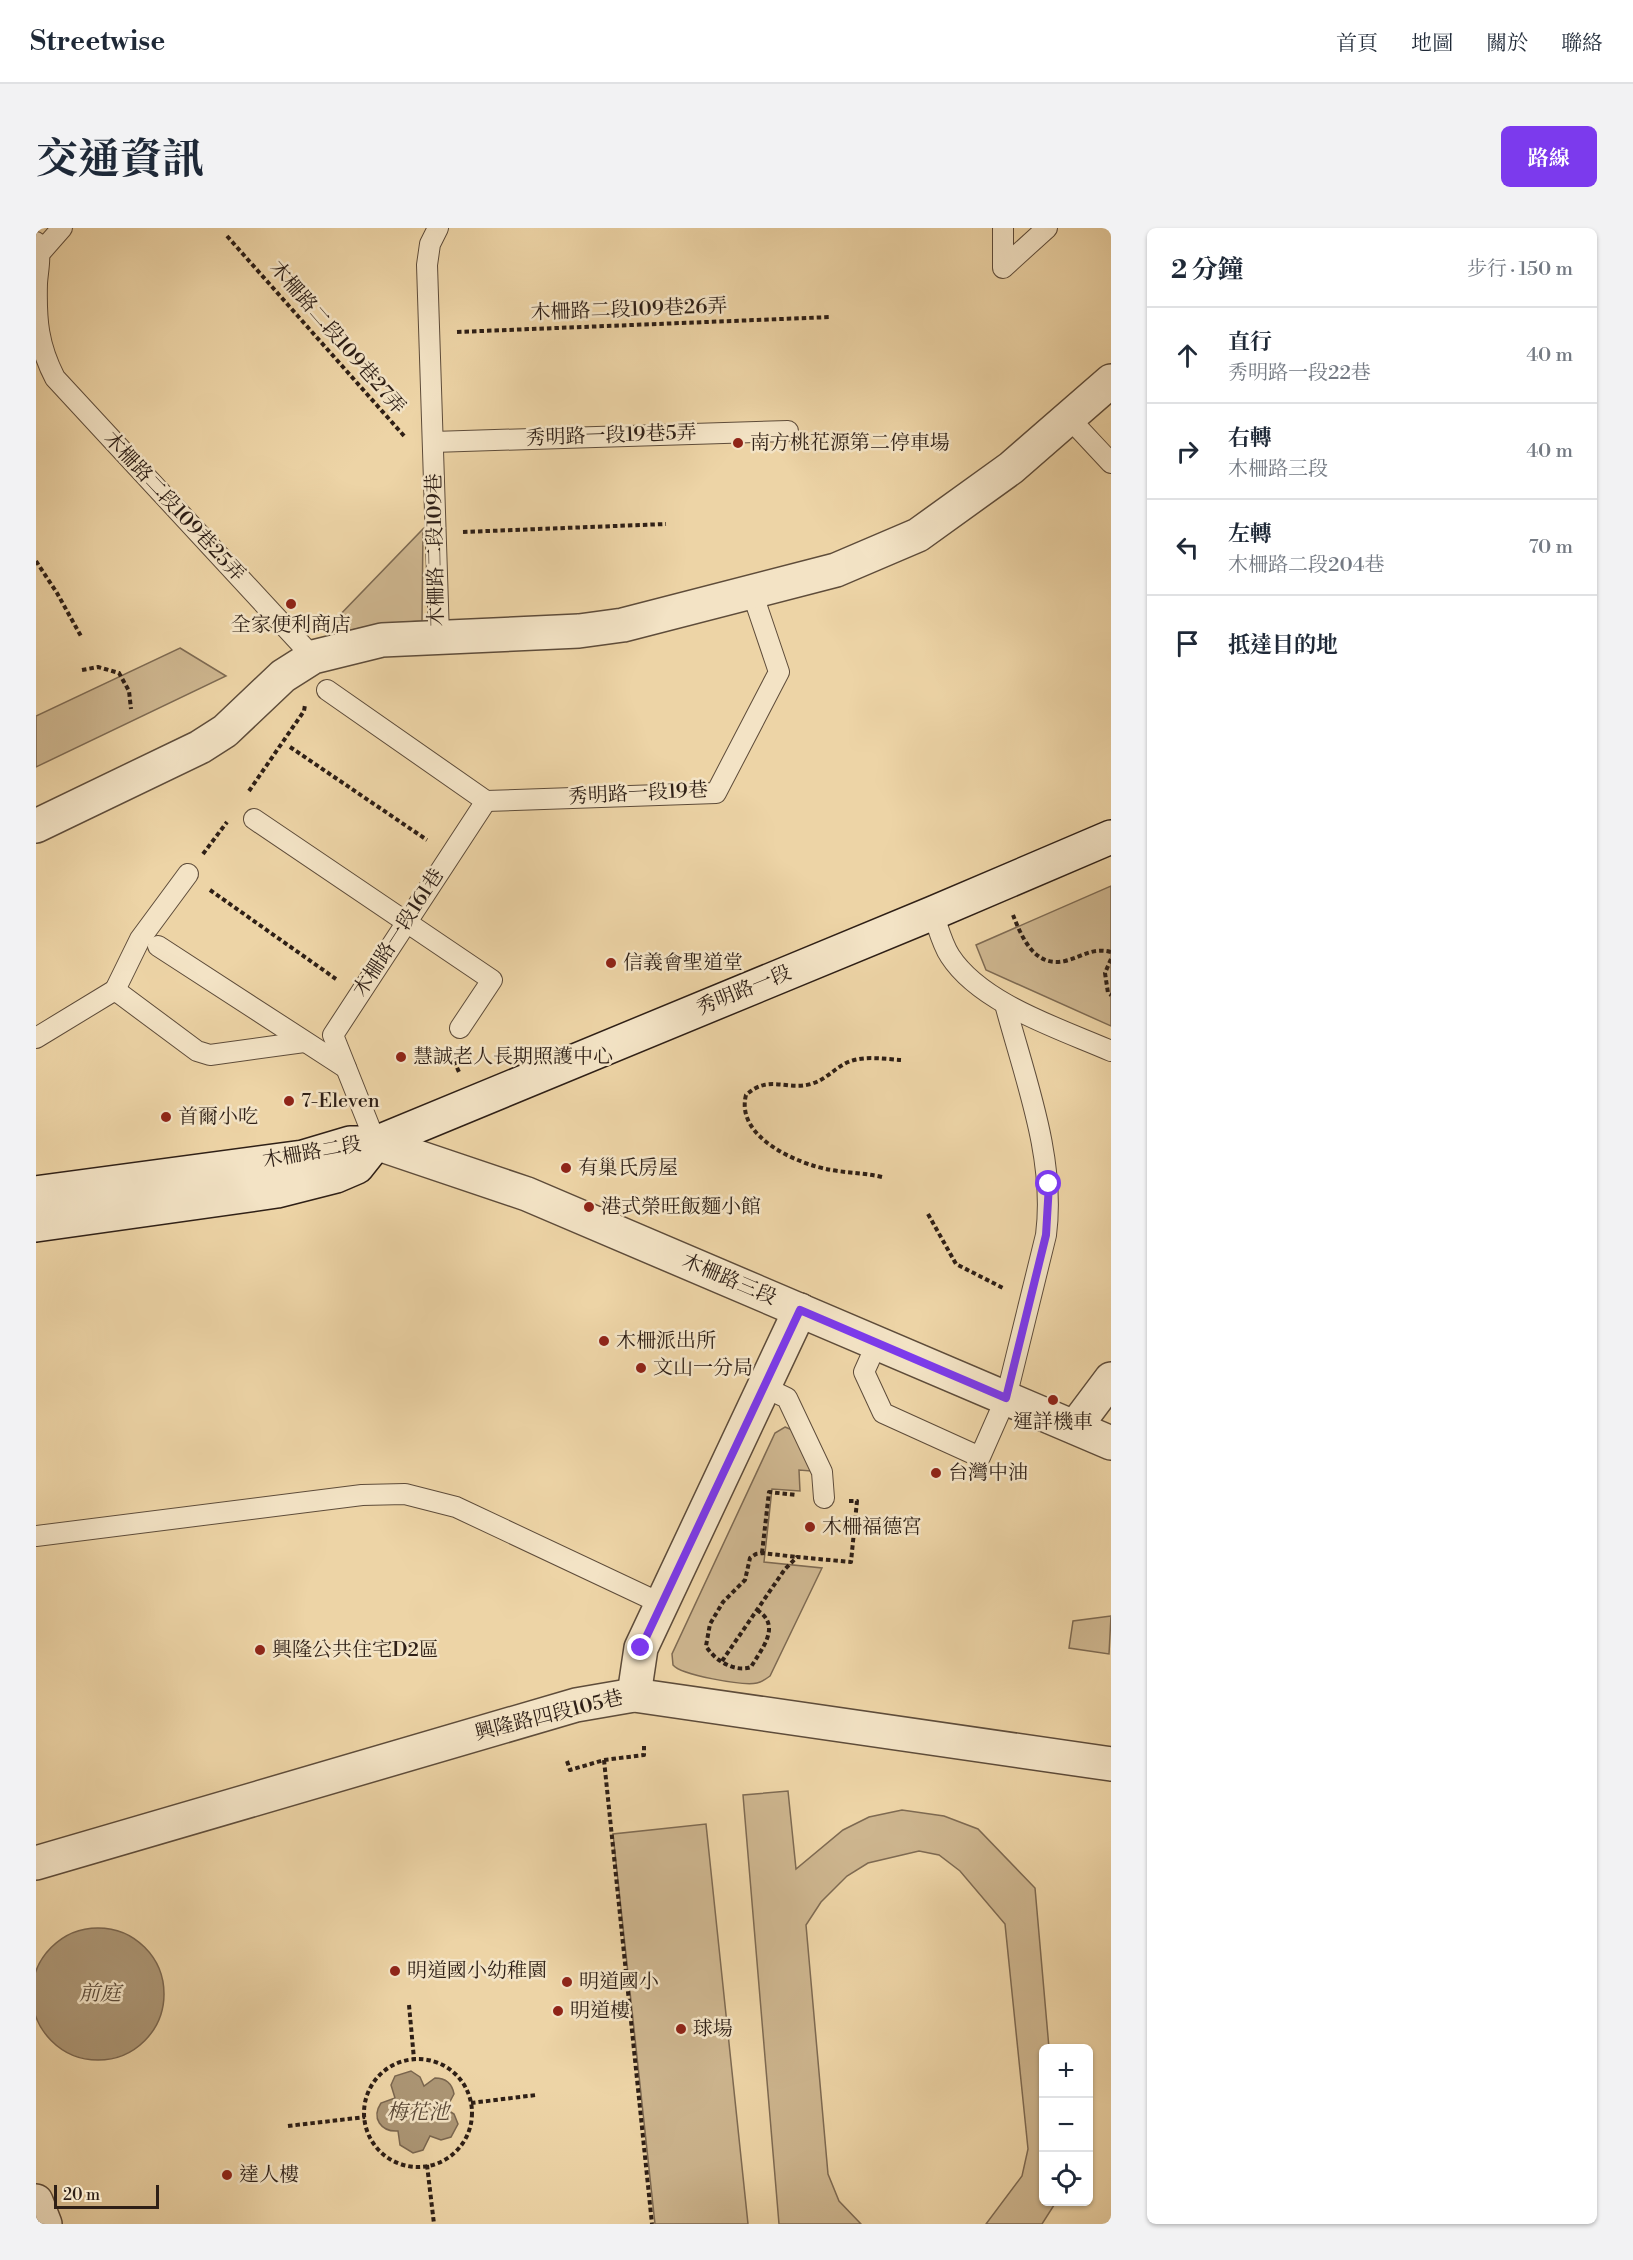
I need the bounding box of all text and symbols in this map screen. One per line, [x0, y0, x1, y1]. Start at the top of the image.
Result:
text: Streetwise [30, 24, 165, 59]
text: 首頁 [1336, 31, 1378, 57]
text: 地圖 [1411, 31, 1453, 57]
text: 關於 [1486, 31, 1528, 57]
text: 聯絡 [1561, 31, 1603, 57]
button: 路線 [1501, 126, 1597, 187]
text: 交通資訊 [36, 134, 204, 187]
text: 2 分鐘 [1171, 254, 1243, 286]
street label: 木柵路二段109巷27弄 [264, 256, 410, 420]
text: 步行 · 150 m [1467, 257, 1573, 282]
street label: 木柵路二段109巷26弄 [530, 294, 728, 326]
text: 直行 [1228, 329, 1272, 356]
icon: ahead [1171, 339, 1204, 372]
text: 40 m [1526, 343, 1573, 368]
text: 秀明路一段22巷 [1228, 361, 1371, 386]
street label: 秀明路一段19巷5弄 [525, 421, 697, 451]
text: 右轉 [1228, 425, 1272, 452]
street label: 木柵路二段109巷25弄 [98, 427, 250, 587]
place label: 南方桃花源第二停車場 [750, 431, 950, 456]
icon: right [1171, 435, 1204, 468]
marker: 南方桃花源第二停車場 [731, 436, 745, 450]
text: 40 m [1526, 439, 1573, 464]
text: 木柵路三段 [1228, 457, 1328, 482]
street label: 木柵路二段109巷 [422, 473, 450, 627]
text: 左轉 [1228, 521, 1272, 548]
icon: left [1171, 531, 1204, 564]
text: 70 m [1529, 535, 1573, 560]
text: 木柵路二段204巷 [1228, 553, 1385, 578]
marker: 全家便利商店 [284, 597, 298, 611]
place label: 全家便利商店 [231, 613, 351, 638]
icon: arrive [1171, 627, 1204, 660]
text: 抵達目的地 [1228, 632, 1338, 659]
street label: 秀明路一段19巷 [567, 778, 709, 810]
street label: 木柵路一段161巷 [348, 864, 450, 1002]
place label: 信義會聖道堂 [623, 951, 743, 976]
marker: 信義會聖道堂 [604, 956, 618, 970]
street label: 秀明路一段 [693, 961, 795, 1021]
place label: 慧誠老人長期照護中心 [413, 1045, 613, 1070]
marker: 慧誠老人長期照護中心 [394, 1050, 408, 1064]
place label: 7-Eleven [301, 1089, 380, 1114]
marker: 7-Eleven [282, 1094, 296, 1108]
place label: 首爾小吃 [178, 1105, 258, 1130]
marker: 首爾小吃 [159, 1110, 173, 1124]
street label: 木柵路二段 [261, 1132, 363, 1174]
place label: 有巢氏房屋 [578, 1156, 678, 1181]
marker: 有巢氏房屋 [559, 1161, 573, 1175]
route start [1035, 1170, 1061, 1196]
place label: 港式榮旺飯麵小館 [601, 1195, 761, 1220]
marker: 港式榮旺飯麵小館 [582, 1200, 596, 1214]
street label: 木柵路三段 [678, 1249, 780, 1311]
place label: 木柵派出所 [616, 1329, 716, 1354]
marker: 木柵派出所 [597, 1334, 611, 1348]
place label: 文山一分局 [653, 1356, 753, 1381]
marker: 文山一分局 [634, 1361, 648, 1375]
marker: 運詳機車 [1046, 1393, 1060, 1407]
place label: 運詳機車 [1013, 1410, 1093, 1435]
place label: 台灣中油 [948, 1461, 1028, 1486]
marker: 台灣中油 [929, 1466, 943, 1480]
place label: 木柵福德宮 [822, 1515, 922, 1540]
marker: 木柵福德宮 [803, 1520, 817, 1534]
route end [627, 1634, 653, 1660]
place label: 興隆公共住宅D2區 [272, 1638, 439, 1663]
marker: 興隆公共住宅D2區 [253, 1643, 267, 1657]
street label: 興隆路四段105巷 [472, 1685, 626, 1747]
place label: 明道國小幼稚園 [407, 1959, 547, 1984]
marker: 明道國小幼稚園 [388, 1964, 402, 1978]
place label: 明道國小 [579, 1970, 659, 1995]
marker: 明道國小 [560, 1975, 574, 1989]
water label: 前庭 [79, 1981, 124, 2007]
place label: 明道樓 [570, 1999, 630, 2024]
marker: 明道樓 [551, 2004, 565, 2018]
place label: 球場 [693, 2017, 733, 2042]
marker: 球場 [674, 2022, 688, 2036]
map controls [1039, 2044, 1093, 2206]
button: + [1039, 2044, 1093, 2098]
button: − [1039, 2098, 1093, 2152]
water label: 梅花池 [387, 2100, 451, 2126]
button: locate [1039, 2152, 1093, 2206]
place label: 達人樓 [239, 2163, 299, 2188]
marker: 達人樓 [220, 2168, 234, 2182]
scale bar [54, 2182, 159, 2210]
text: 20 m [63, 2185, 100, 2205]

